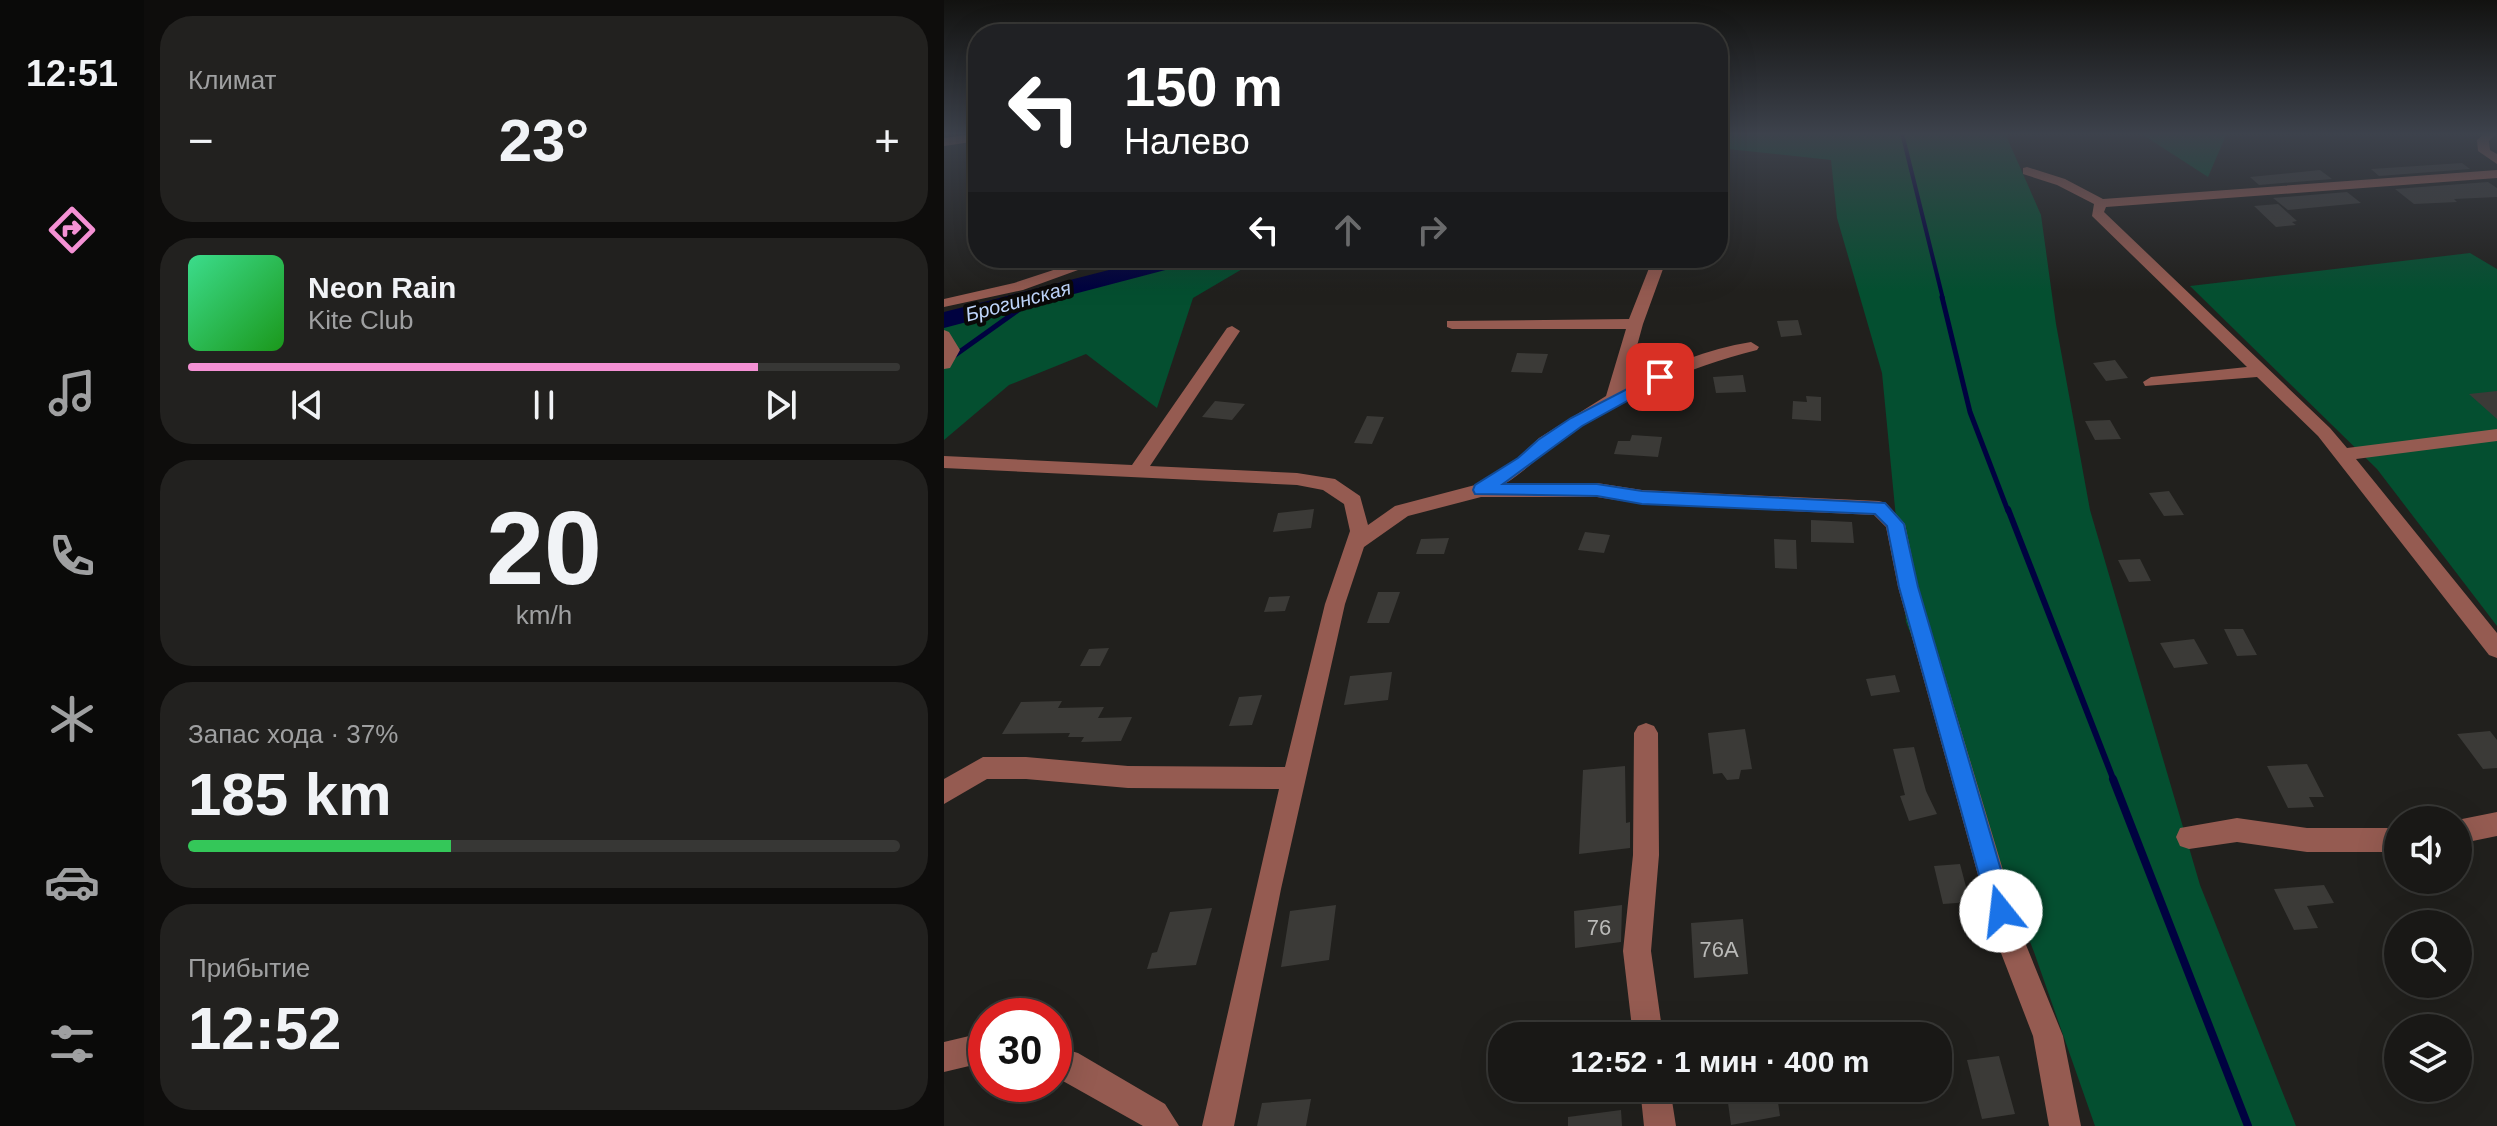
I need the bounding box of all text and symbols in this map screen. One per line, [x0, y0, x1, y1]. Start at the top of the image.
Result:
text: 12:51 [26, 53, 118, 94]
text: 150 m [1124, 55, 1283, 118]
icon: left [992, 56, 1096, 160]
text: Климат [188, 65, 277, 95]
text: 23° [499, 107, 589, 174]
text: − [188, 116, 214, 165]
text: + [874, 116, 900, 165]
text: Налево [1124, 121, 1250, 162]
icon: directions [44, 202, 100, 258]
icon: left [1242, 208, 1286, 252]
icon: ahead [1326, 208, 1370, 252]
icon: right [1410, 208, 1454, 252]
text: Neon Rain [308, 271, 456, 304]
water label: Брогинская [963, 276, 1074, 326]
text: Kite Club [308, 305, 414, 335]
pin [1626, 343, 1694, 411]
icon: arrive [1638, 355, 1682, 399]
icon: music [44, 365, 100, 421]
icon: previous [285, 383, 329, 427]
icon: pause [522, 383, 566, 427]
icon: next [759, 383, 803, 427]
text: 20 [486, 490, 602, 606]
icon: phone [44, 528, 100, 584]
text: km/h [516, 600, 572, 630]
icon: climate [44, 691, 100, 747]
text: Запас хода · 37% [188, 719, 398, 749]
text: 185 km [188, 761, 392, 828]
map controls [2384, 806, 2472, 1102]
button: sound [2384, 806, 2472, 894]
icon: car [44, 854, 100, 910]
position arrow [1959, 869, 2043, 953]
button: search [2384, 910, 2472, 998]
house number: 76 [1587, 915, 1611, 940]
house number: 76А [1699, 937, 1739, 962]
text: Прибытие [188, 953, 310, 983]
text: 12:52 [188, 995, 341, 1062]
speed limit sign: 30 [968, 998, 1072, 1102]
button: layers [2384, 1014, 2472, 1102]
icon: filters [44, 1016, 100, 1072]
text: 12:52 · 1 мин · 400 m [1571, 1045, 1869, 1078]

